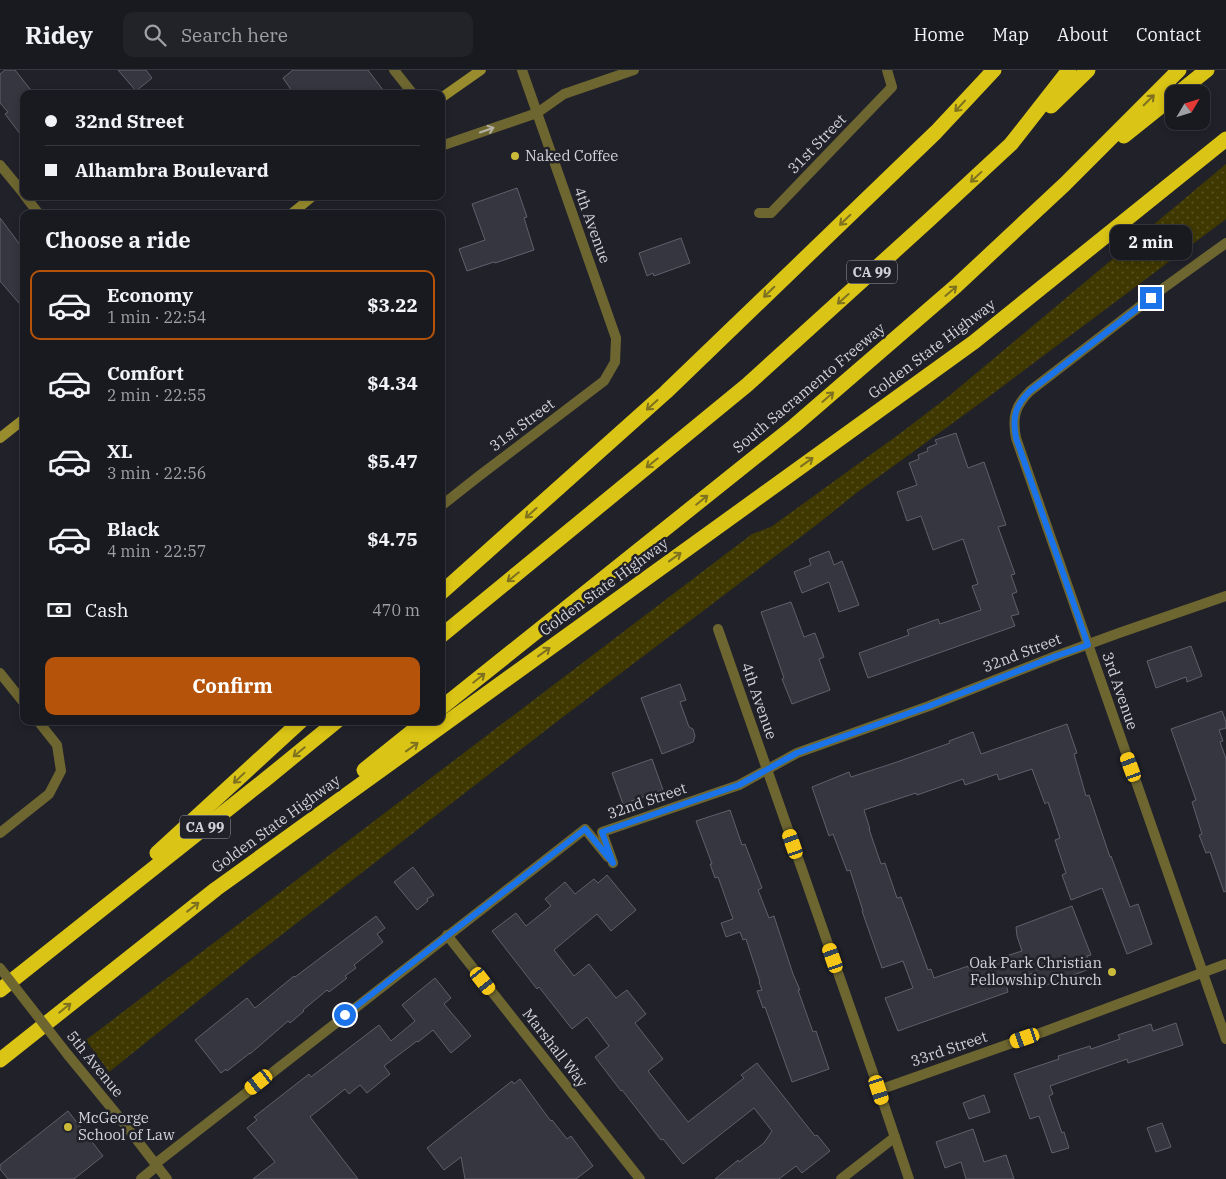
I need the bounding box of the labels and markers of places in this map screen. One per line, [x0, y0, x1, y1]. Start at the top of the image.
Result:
place label: Naked Coffee [525, 146, 618, 165]
marker: Naked Coffee [509, 150, 521, 162]
place label: Oak Park Christian Fellowship Church [969, 953, 1102, 989]
marker: Oak Park Christian Fellowship Church [1106, 966, 1118, 978]
place label: McGeorge School of Law [78, 1108, 175, 1144]
marker: McGeorge School of Law [62, 1121, 74, 1133]

